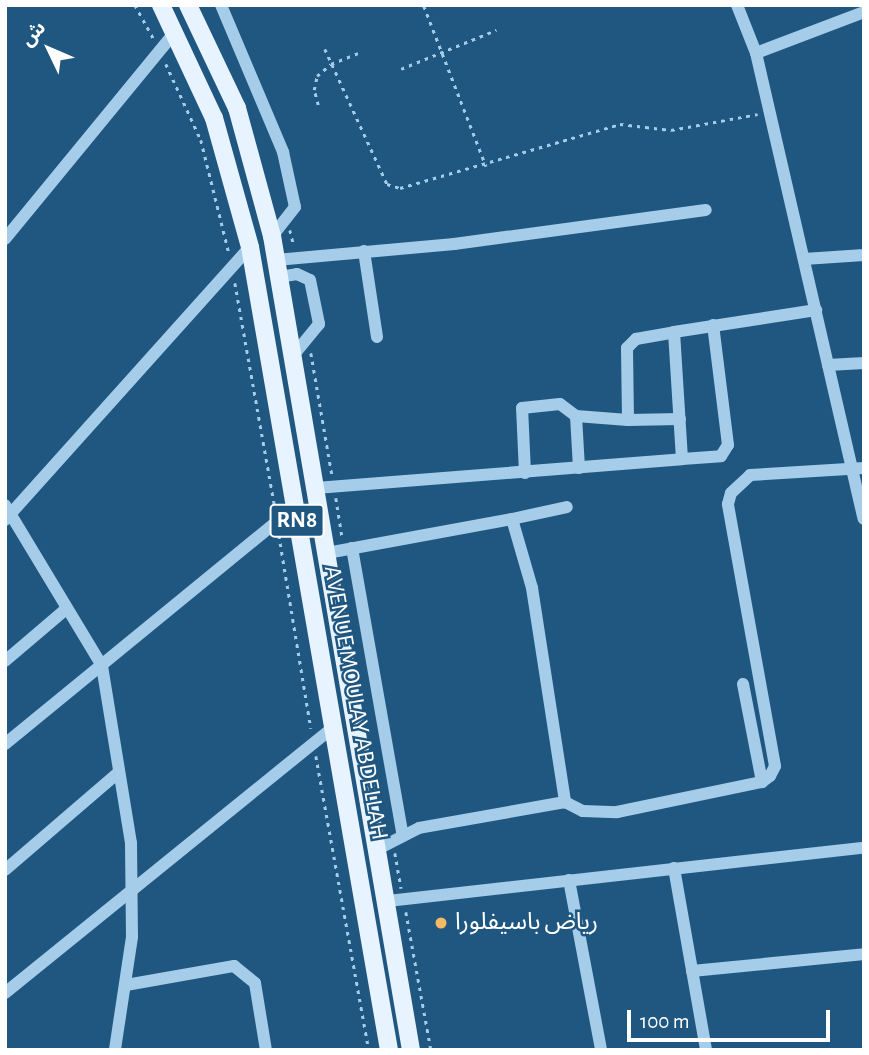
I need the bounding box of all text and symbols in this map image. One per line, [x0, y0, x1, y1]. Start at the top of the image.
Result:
north arrow [14, 14, 84, 84]
text: ش [18, 18, 49, 50]
road number: RN8 [269, 502, 325, 540]
street label: AVENUE MOULAY ABDELLAH [317, 564, 393, 842]
place label: رياض باسيفلورا [455, 909, 598, 937]
marker: رياض باسيفلورا [433, 915, 449, 931]
scale bar [631, 996, 834, 1040]
text: 100 m [640, 1011, 690, 1032]

